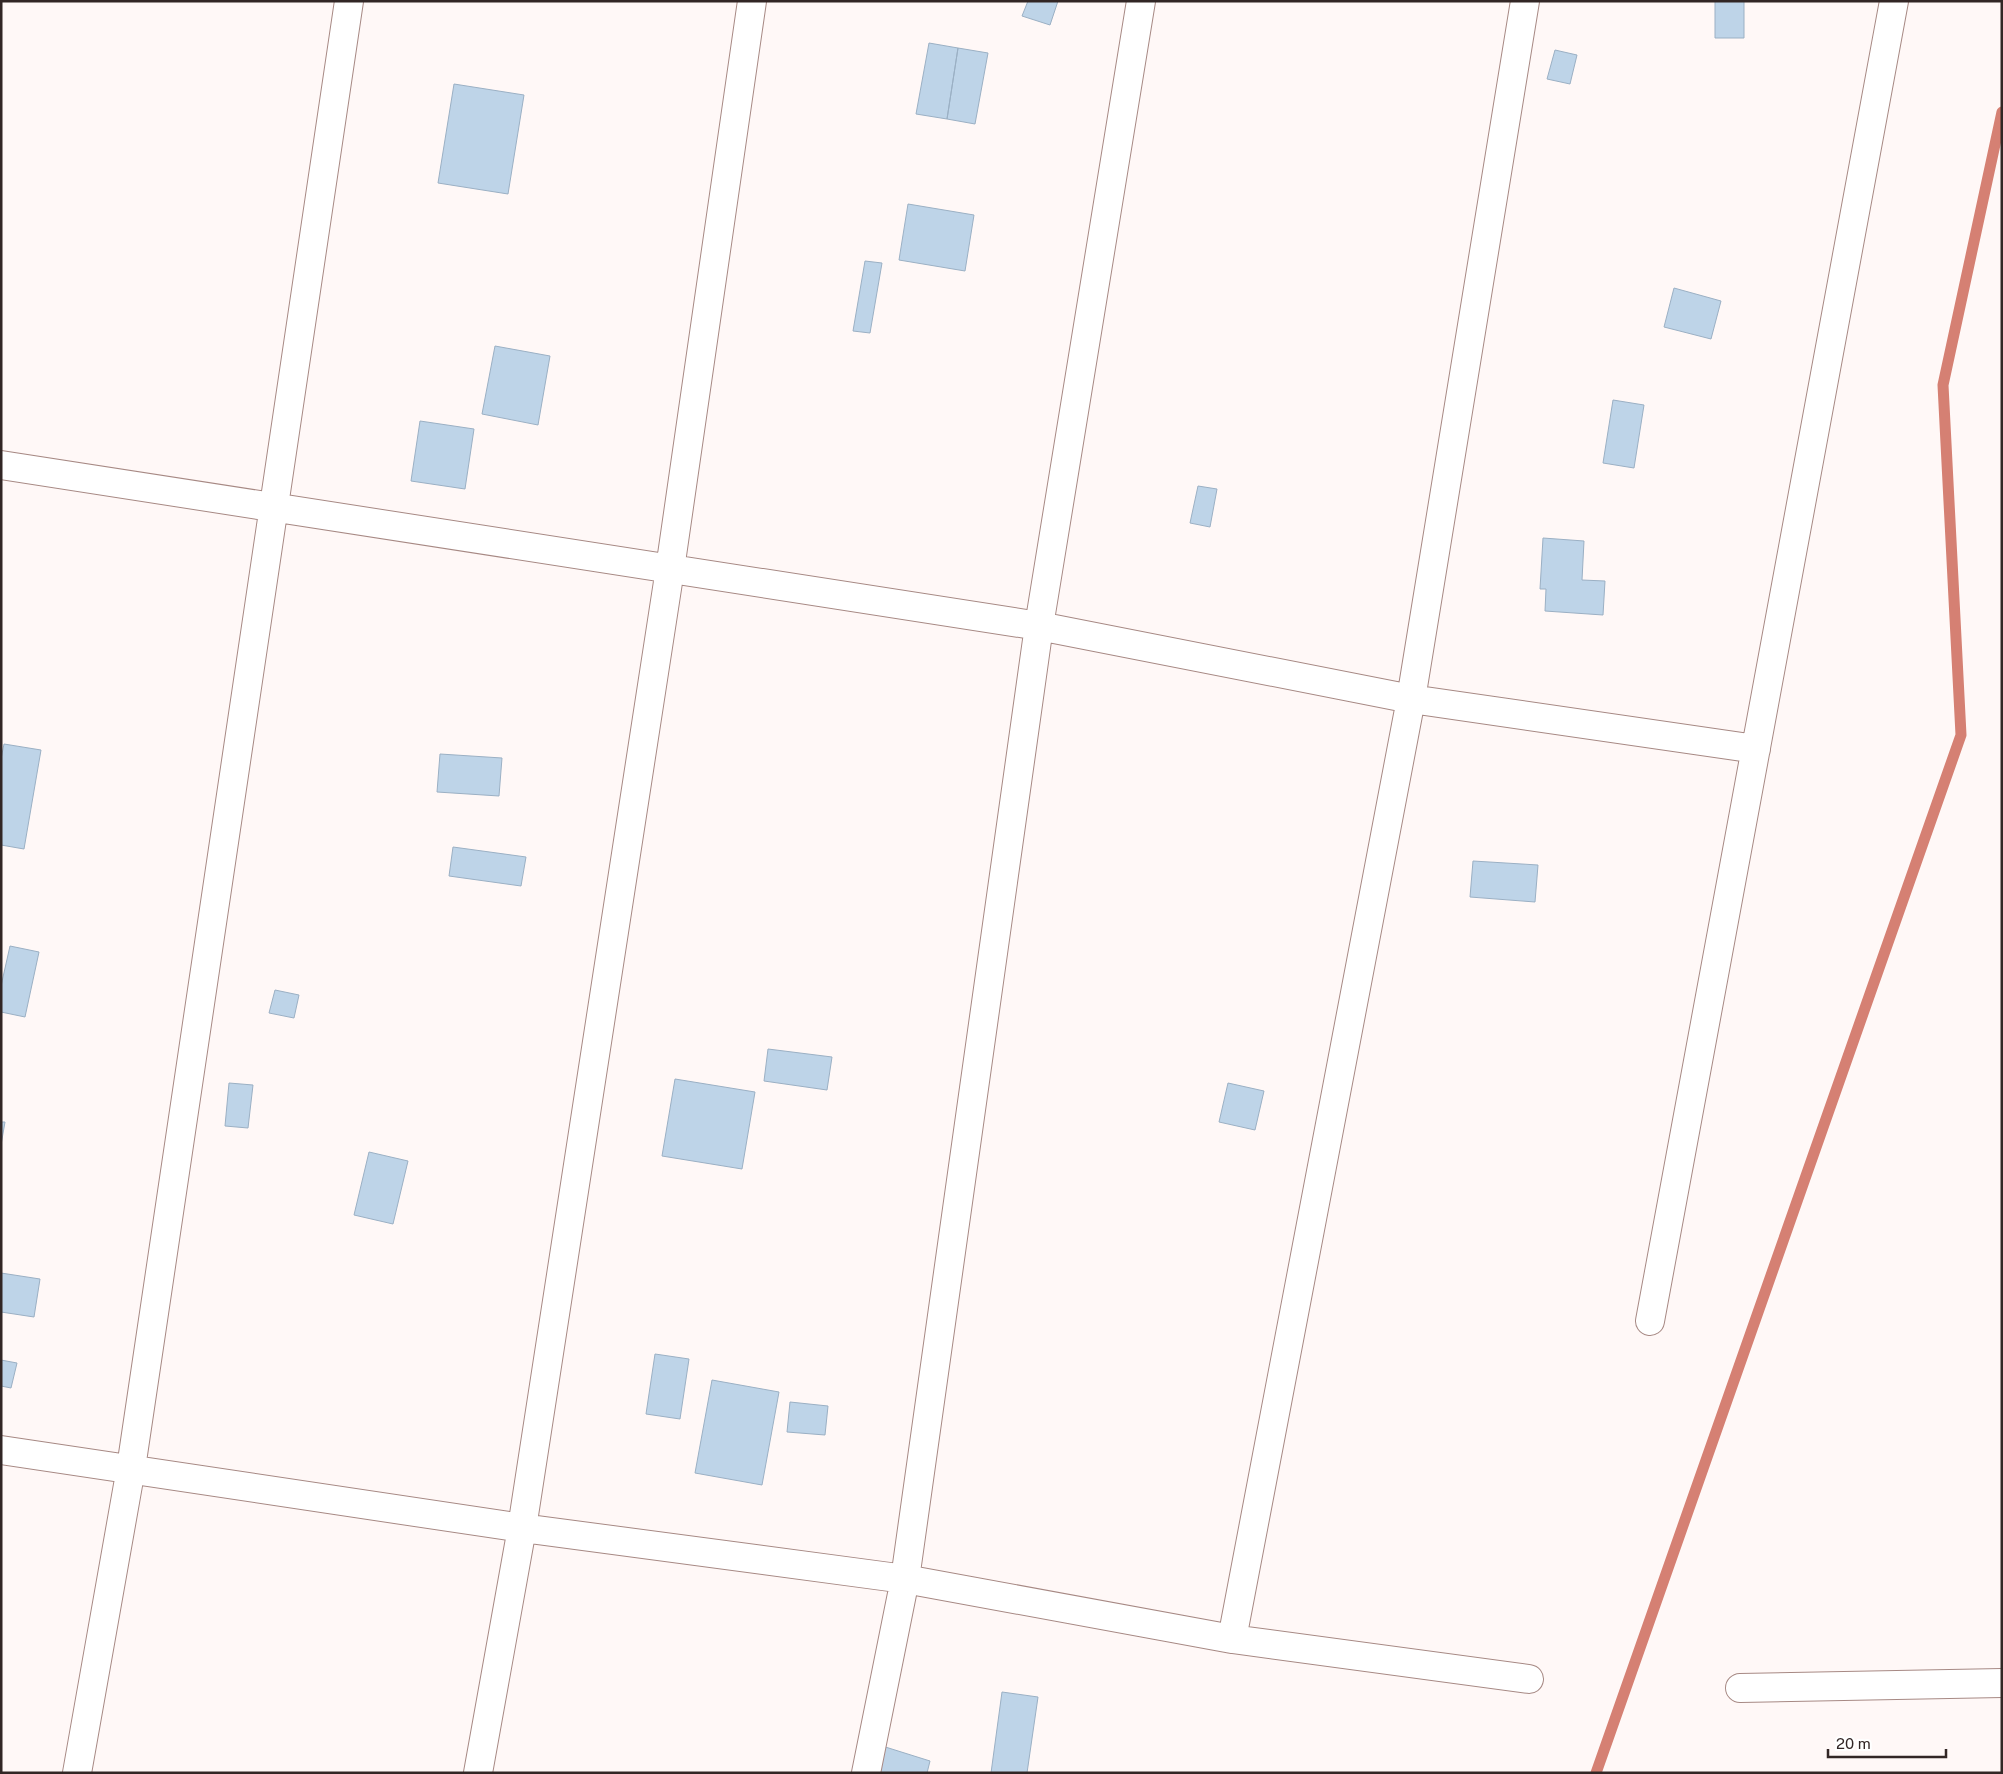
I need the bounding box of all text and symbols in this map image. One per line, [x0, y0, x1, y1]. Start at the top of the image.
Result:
scale bar [1828, 1726, 1946, 1758]
text: 20 m [1836, 1735, 1871, 1752]

